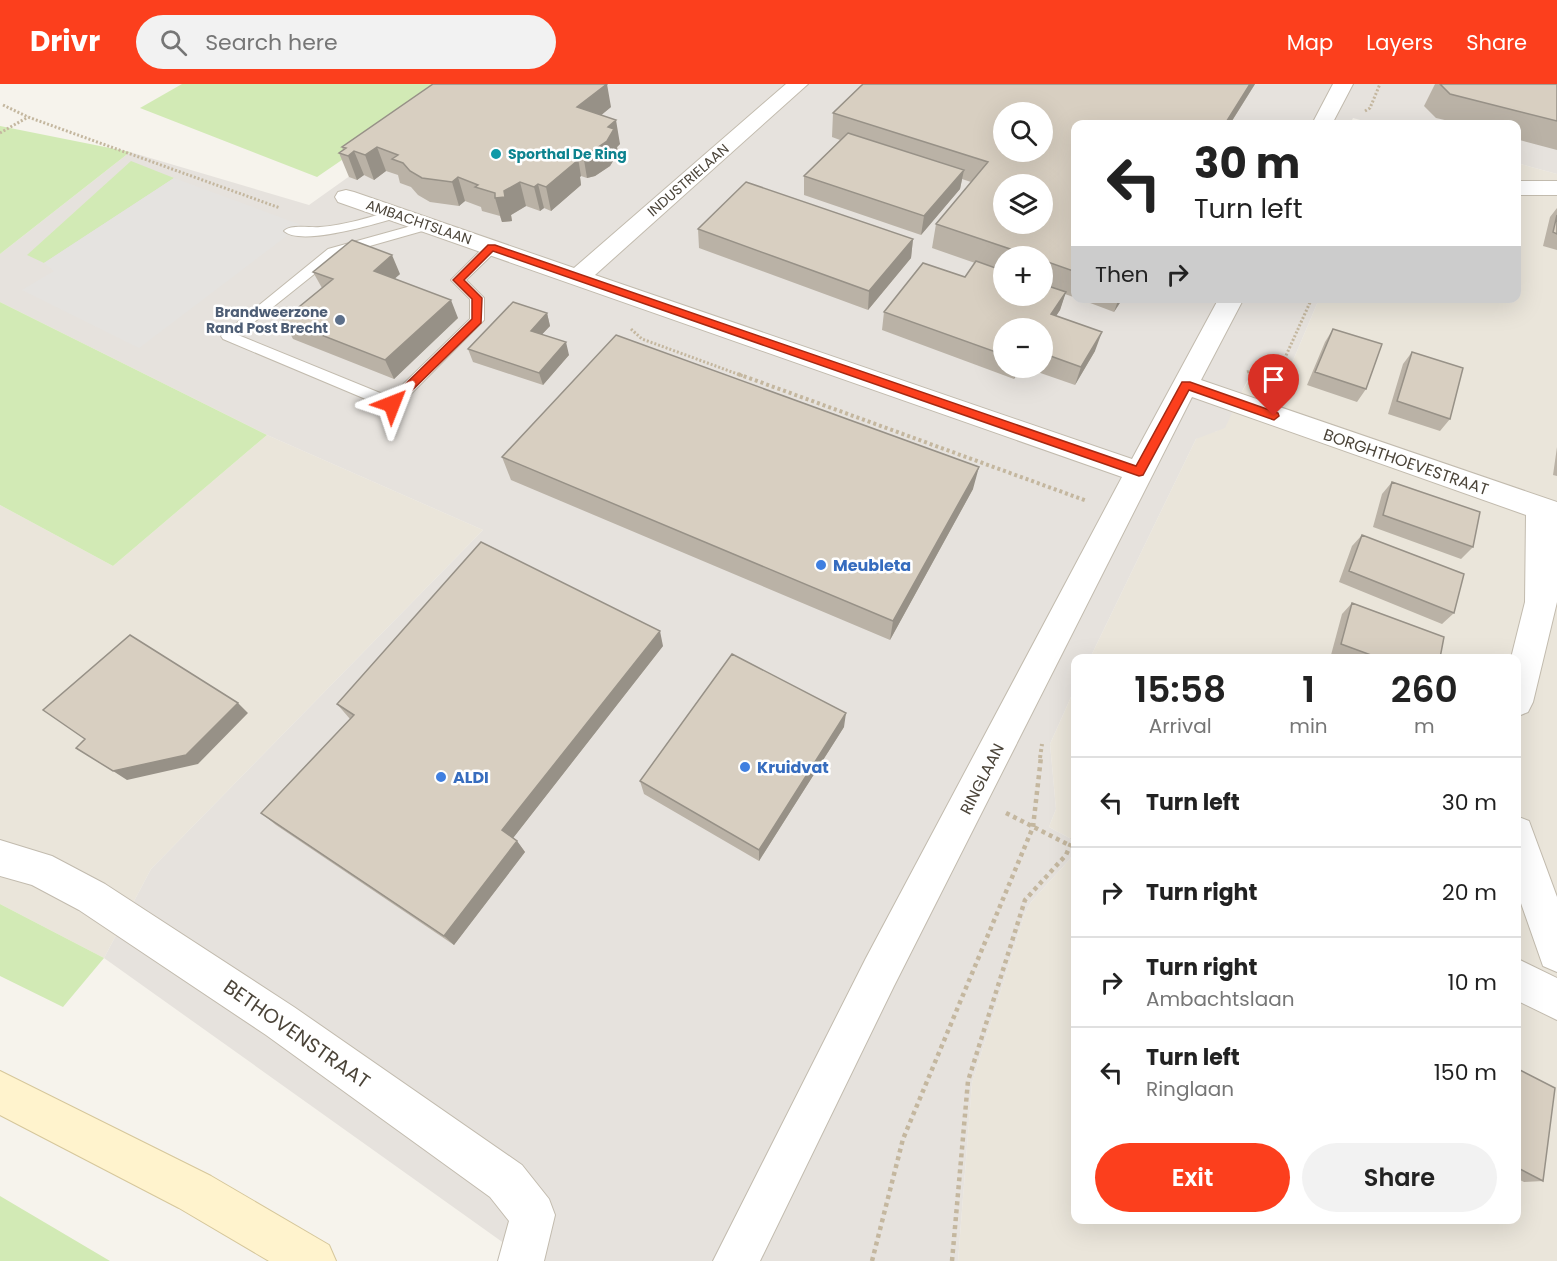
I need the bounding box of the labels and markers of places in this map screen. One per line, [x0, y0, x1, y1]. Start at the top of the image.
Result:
place label: Sporthal De Ring [508, 144, 627, 164]
marker: Sporthal De Ring [489, 147, 503, 161]
place label: Brandweerzone Rand Post Brecht [206, 302, 328, 338]
marker: Brandweerzone Rand Post Brecht [333, 313, 347, 327]
pin [1248, 354, 1299, 416]
place label: Meubleta [833, 554, 911, 577]
marker: Meubleta [814, 558, 828, 572]
place label: Kruidvat [757, 756, 829, 779]
marker: Kruidvat [738, 760, 752, 774]
place label: ALDI [453, 766, 489, 789]
marker: ALDI [434, 770, 448, 784]

